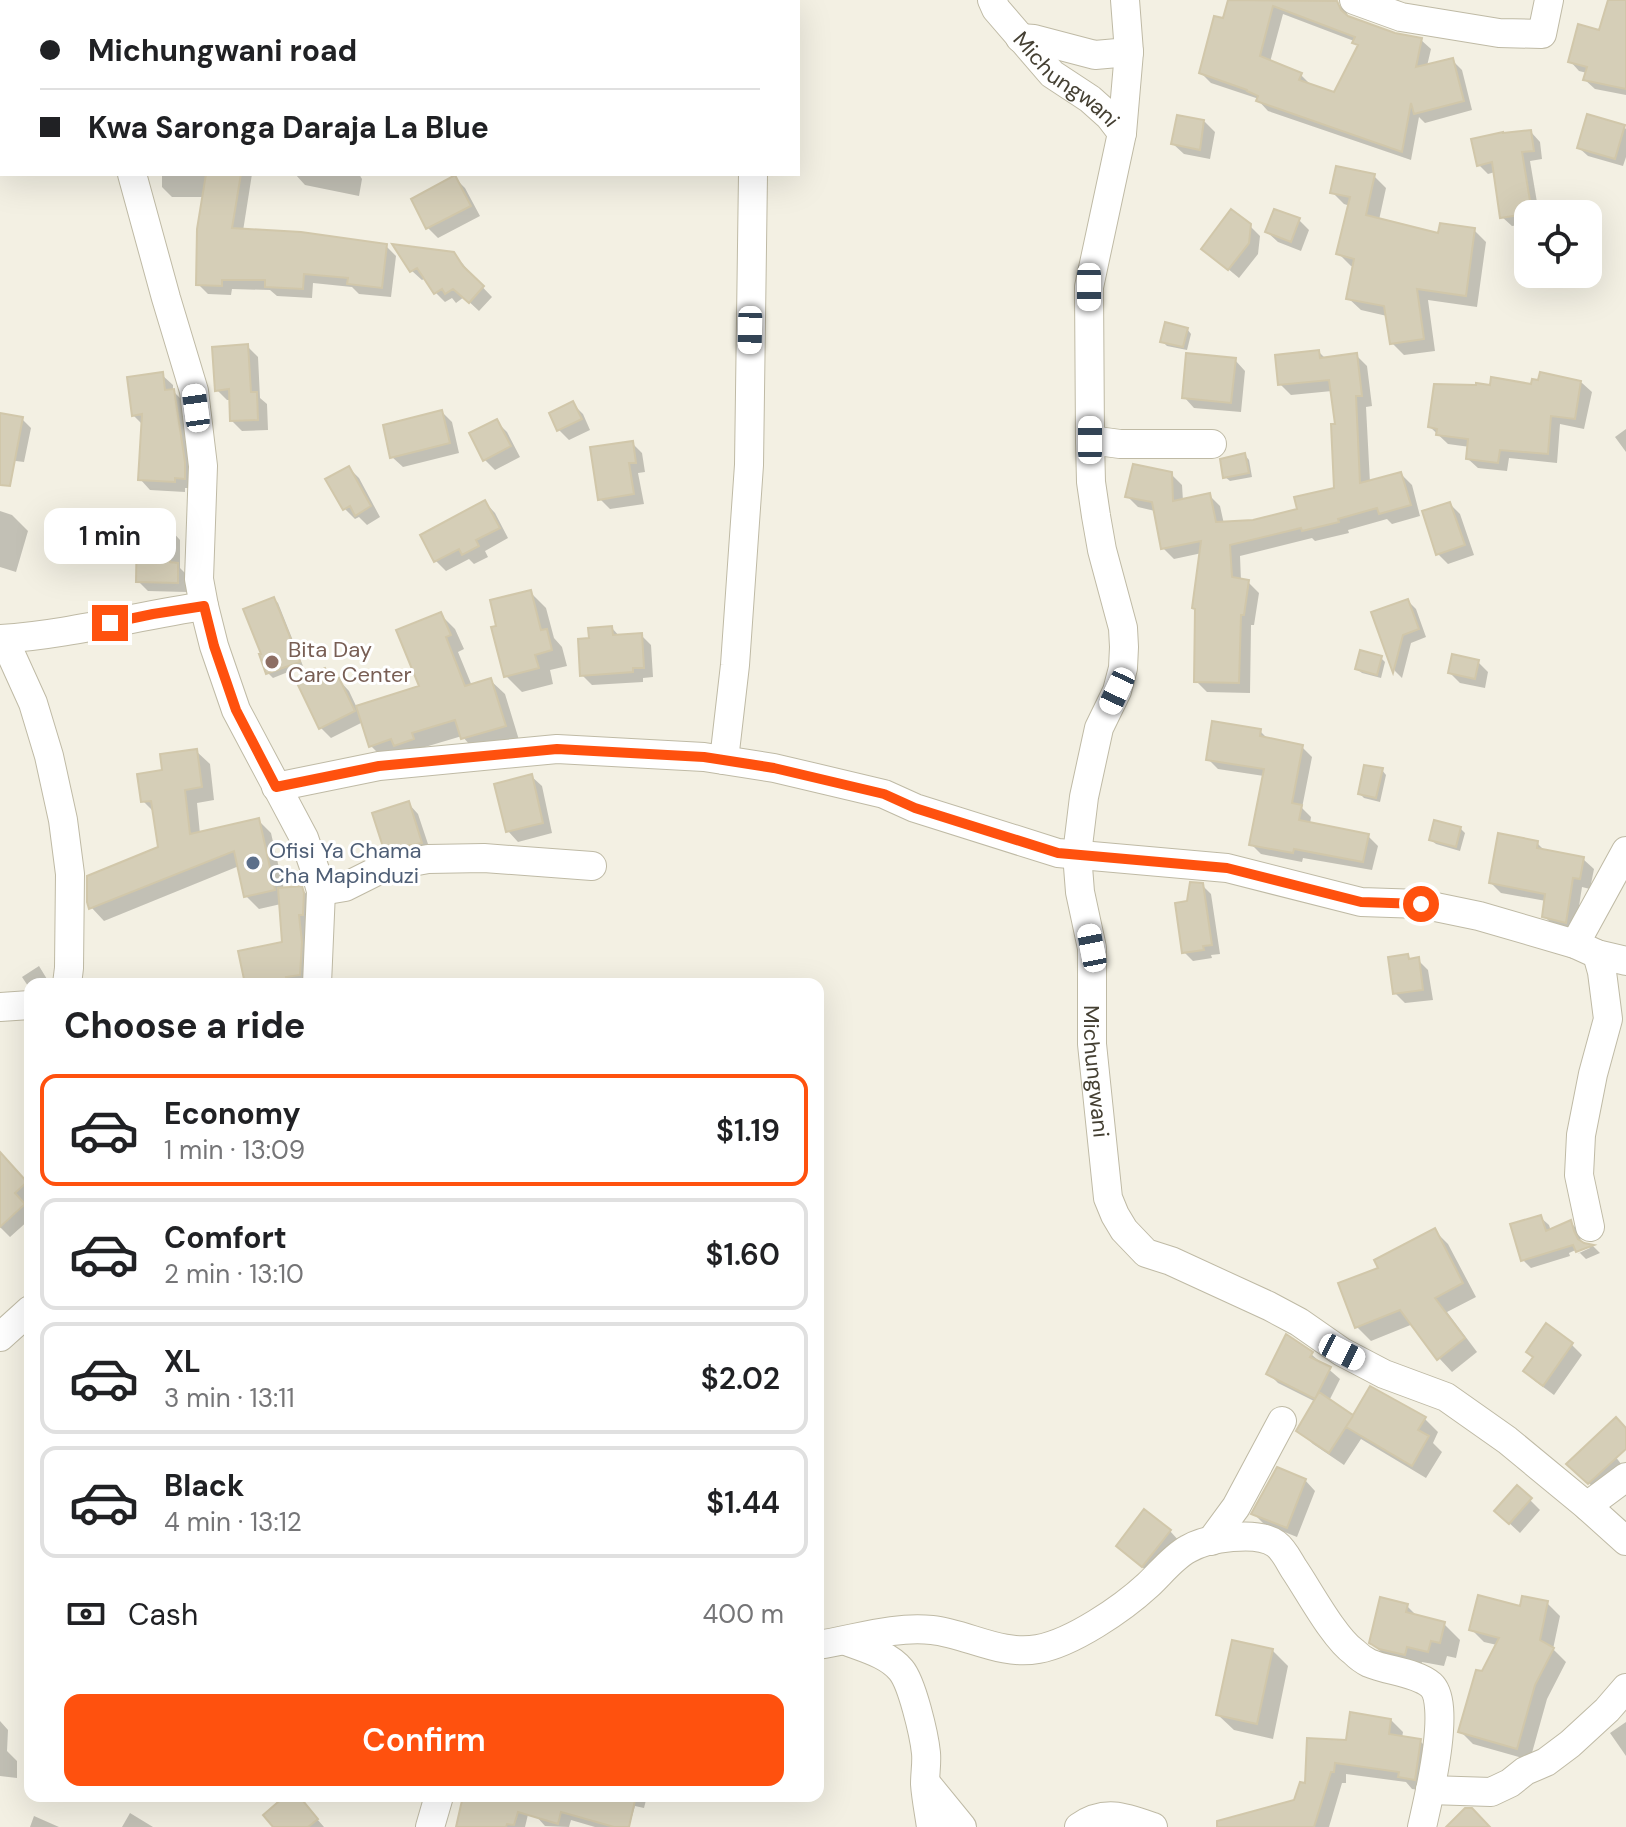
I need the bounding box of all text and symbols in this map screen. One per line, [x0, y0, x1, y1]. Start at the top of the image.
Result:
street label: Michungwani [1007, 25, 1126, 133]
text: Michungwani road [88, 31, 357, 70]
text: Kwa Saronga Daraja La Blue [88, 108, 489, 147]
map controls [1514, 200, 1602, 288]
button: locate [1514, 200, 1602, 288]
car [1077, 263, 1101, 311]
car [738, 306, 762, 354]
car [181, 383, 211, 433]
car [1078, 416, 1102, 464]
callout: 1 min [44, 507, 176, 563]
text: 1 min [79, 519, 141, 553]
route end [92, 605, 128, 641]
place label: Bita Day Care Center [288, 635, 412, 689]
marker: Bita Day Care Center [263, 653, 281, 671]
car [1096, 664, 1138, 718]
place label: Ofisi Ya Chama Cha Mapinduzi [269, 836, 422, 890]
marker: Ofisi Ya Chama Cha Mapinduzi [244, 854, 262, 872]
route start [1403, 886, 1439, 922]
car [1076, 922, 1108, 974]
text: Choose a ride [64, 1002, 305, 1049]
street label: Michungwani [1077, 1005, 1116, 1139]
icon: car [68, 1094, 140, 1166]
text: Economy [164, 1094, 301, 1133]
text: $1.19 [716, 1111, 780, 1150]
text: 1 min · 13:09 [164, 1133, 305, 1167]
icon: car [68, 1218, 140, 1290]
text: Comfort [164, 1218, 287, 1257]
text: $1.60 [706, 1235, 780, 1274]
text: 2 min · 13:10 [164, 1257, 304, 1291]
car [1315, 1330, 1369, 1374]
icon: car [68, 1342, 140, 1414]
text: XL [164, 1342, 201, 1381]
text: $2.02 [701, 1359, 780, 1398]
text: 3 min · 13:11 [164, 1381, 295, 1415]
icon: car [68, 1466, 140, 1538]
text: Black [164, 1466, 244, 1505]
text: $1.44 [706, 1483, 780, 1522]
text: 4 min · 13:12 [164, 1505, 302, 1539]
icon: cash [64, 1592, 108, 1636]
text: Cash [128, 1595, 198, 1634]
text: 400 m [703, 1597, 784, 1631]
button: Confirm [64, 1694, 784, 1786]

